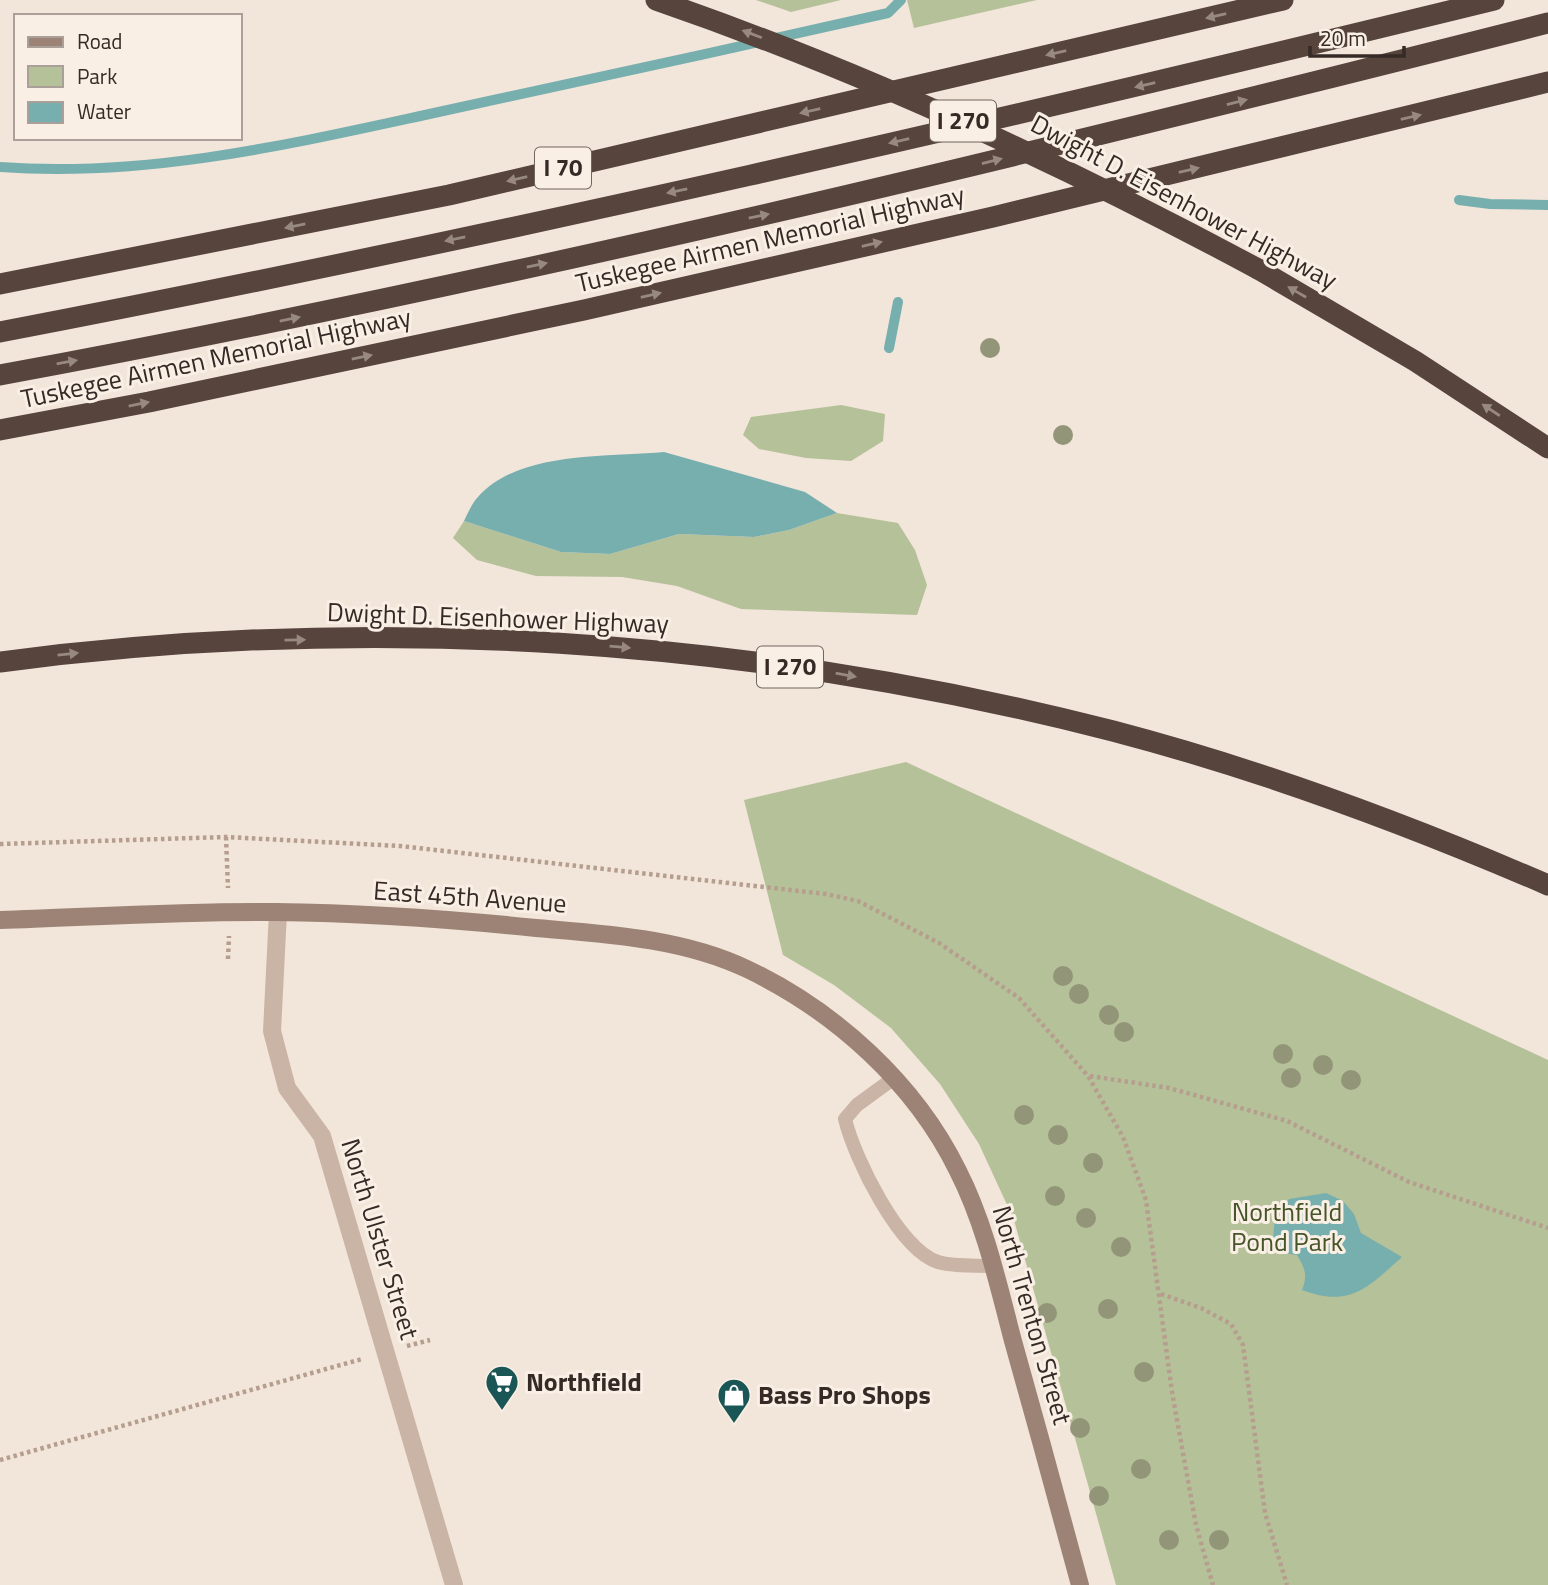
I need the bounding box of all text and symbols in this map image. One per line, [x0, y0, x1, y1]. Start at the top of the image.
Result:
one-way arrow [1205, 10, 1227, 21]
legend [14, 14, 242, 140]
scale bar [1310, 14, 1404, 58]
text: 20 m [1320, 22, 1366, 54]
text: Road [77, 25, 122, 57]
one-way arrow [741, 29, 762, 40]
one-way arrow [1045, 48, 1067, 59]
text: Park [77, 60, 117, 92]
one-way arrow [1134, 79, 1156, 90]
text: Water [77, 95, 131, 127]
one-way arrow [1226, 96, 1248, 107]
road number: I 270 [930, 100, 996, 141]
street label: Dwight D. Eisenhower Highway [1024, 104, 1344, 299]
one-way arrow [799, 105, 821, 116]
one-way arrow [1400, 111, 1422, 122]
one-way arrow [888, 136, 910, 147]
road number: I 70 [535, 148, 591, 188]
one-way arrow [981, 155, 1003, 166]
one-way arrow [1178, 164, 1200, 175]
one-way arrow [506, 174, 528, 185]
street label: Tuskegee Airmen Memorial Highway [572, 175, 968, 302]
one-way arrow [666, 185, 688, 196]
one-way arrow [748, 211, 770, 222]
one-way arrow [284, 220, 306, 231]
one-way arrow [444, 233, 466, 244]
one-way arrow [861, 238, 883, 249]
one-way arrow [526, 259, 548, 270]
one-way arrow [1288, 285, 1307, 298]
one-way arrow [640, 289, 662, 300]
street label: Tuskegee Airmen Memorial Highway [17, 297, 415, 418]
one-way arrow [279, 313, 301, 324]
one-way arrow [351, 352, 373, 363]
one-way arrow [56, 356, 78, 367]
one-way arrow [128, 398, 150, 409]
one-way arrow [1481, 404, 1501, 417]
street label: Dwight D. Eisenhower Highway [326, 592, 670, 643]
one-way arrow [284, 634, 306, 646]
one-way arrow [609, 642, 631, 653]
road number: I 270 [757, 646, 823, 688]
one-way arrow [57, 648, 79, 659]
one-way arrow [835, 670, 857, 681]
street label: East 45th Avenue [372, 870, 568, 923]
street label: North Ulster Street [331, 1134, 430, 1344]
park label: Northfield Pond Park [1231, 1192, 1343, 1261]
street label: North Trenton Street [983, 1201, 1082, 1429]
place label: Northfield [526, 1362, 642, 1401]
supermarket icon: Northfield [483, 1363, 521, 1412]
place label: Bass Pro Shops [758, 1375, 931, 1414]
shop icon: Bass Pro Shops [715, 1376, 753, 1425]

